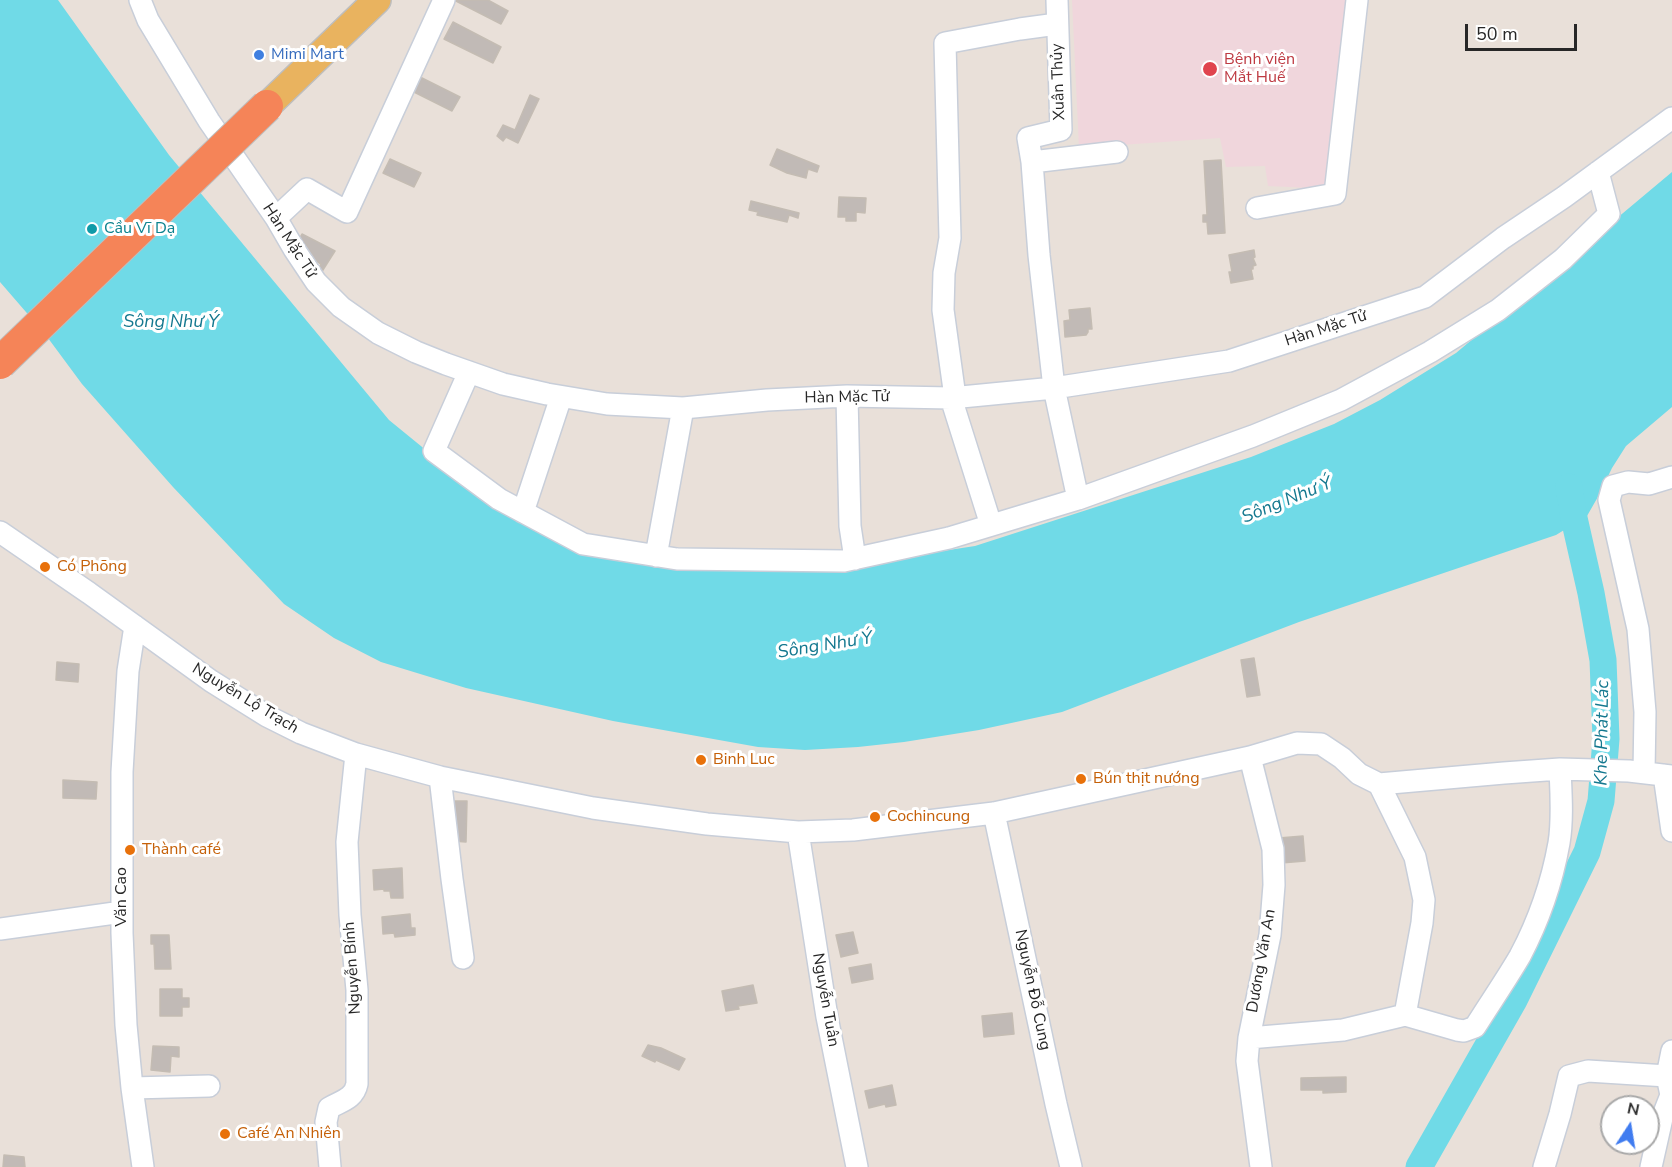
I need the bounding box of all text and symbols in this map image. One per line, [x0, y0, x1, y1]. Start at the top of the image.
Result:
scale bar [1468, 12, 1580, 50]
text: 50 m [1476, 22, 1518, 46]
street label: Xuân Thủy [1048, 43, 1070, 121]
place label: Mimi Mart [271, 45, 344, 65]
marker: Mimi Mart [252, 48, 266, 62]
place label: Bệnh viện Mắt Huế [1224, 50, 1295, 88]
marker: Bệnh viện Mắt Huế [1201, 60, 1219, 78]
street label: Hàn Mặc Tử [258, 200, 320, 282]
place label: Cầu Vĩ Dạ [104, 219, 175, 239]
marker: Cầu Vĩ Dạ [85, 222, 99, 236]
street label: Hàn Mặc Tử [1283, 307, 1369, 351]
water label: Sông Như Ý [123, 312, 219, 334]
street label: Hàn Mặc Tử [804, 388, 890, 408]
water label: Sông Như Ý [1239, 473, 1335, 529]
place label: Có Phōng [57, 557, 127, 577]
marker: Có Phōng [38, 560, 52, 574]
water label: Sông Như Ý [776, 628, 874, 664]
street label: Nguyễn Lộ Trạch [188, 660, 302, 738]
water label: Khe Phát Lác [1591, 680, 1615, 786]
place label: Binh Luc [713, 750, 775, 770]
marker: Binh Luc [694, 753, 708, 767]
place label: Bún thịt nướng [1093, 769, 1200, 789]
marker: Bún thịt nướng [1074, 772, 1088, 786]
place label: Cochincung [887, 807, 970, 827]
marker: Cochincung [868, 810, 882, 824]
place label: Thành café [142, 840, 221, 860]
marker: Thành café [123, 843, 137, 857]
street label: Văn Cao [112, 867, 132, 927]
street label: Dương Văn An [1243, 908, 1281, 1014]
street label: Nguyễn Bính [340, 921, 366, 1015]
street label: Nguyễn Đỗ Cung [1010, 928, 1054, 1052]
street label: Nguyễn Tuân [807, 952, 843, 1048]
north arrow [1600, 1095, 1660, 1155]
text: N [1625, 1097, 1641, 1121]
place label: Café An Nhiên [237, 1124, 341, 1144]
marker: Café An Nhiên [218, 1127, 232, 1141]

